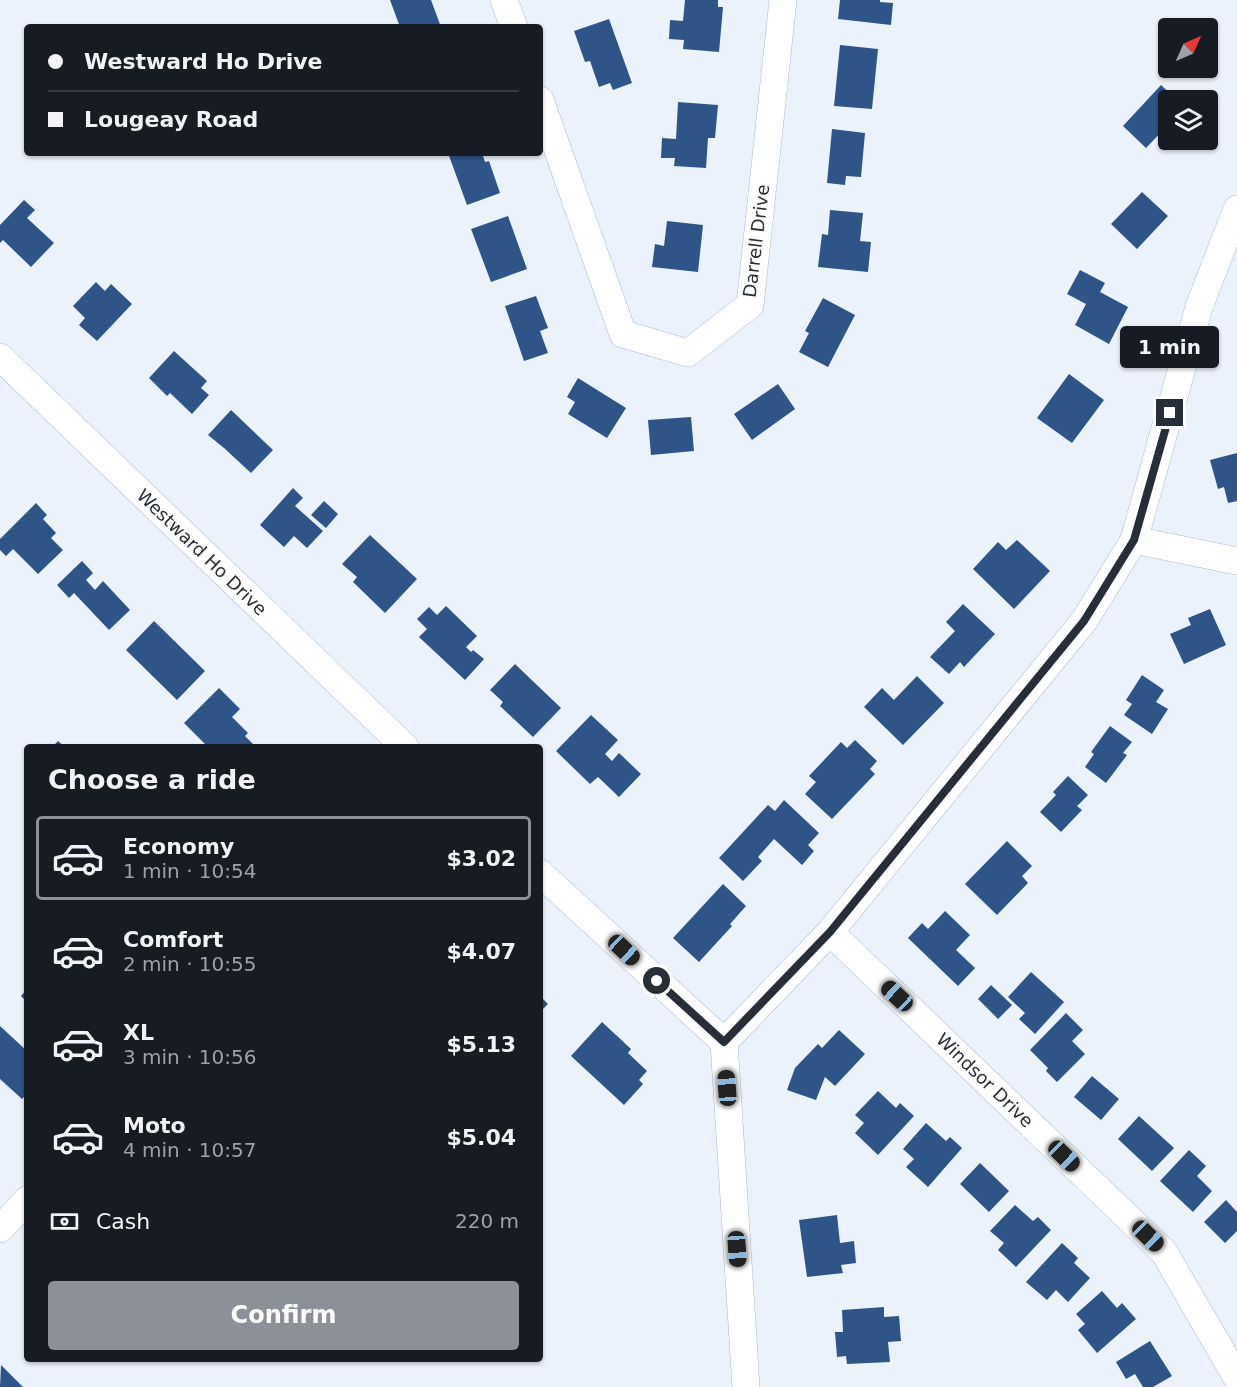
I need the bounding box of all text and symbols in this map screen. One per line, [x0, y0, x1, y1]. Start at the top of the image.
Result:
north arrow [1158, 18, 1218, 78]
map controls [1158, 18, 1218, 150]
text: Westward Ho Drive [84, 49, 323, 74]
button: layers [1158, 90, 1218, 150]
text: Lougeay Road [84, 107, 258, 132]
street label: Darrell Drive [739, 183, 773, 299]
callout: 1 min [1120, 326, 1220, 368]
text: 1 min [1138, 335, 1201, 359]
route end [1156, 399, 1183, 426]
street label: Westward Ho Drive [133, 485, 271, 619]
text: Choose a ride [48, 764, 256, 795]
icon: car [51, 831, 105, 885]
text: Economy [123, 834, 234, 859]
text: $3.02 [446, 846, 516, 871]
text: 1 min · 10:54 [123, 859, 257, 883]
icon: car [51, 924, 105, 978]
text: Comfort [123, 927, 223, 952]
car [605, 931, 643, 969]
text: $4.07 [446, 939, 516, 964]
text: 2 min · 10:55 [123, 952, 257, 976]
route start [643, 967, 670, 994]
car [878, 977, 916, 1015]
icon: car [51, 1017, 105, 1071]
text: XL [123, 1020, 154, 1045]
street label: Windsor Drive [932, 1028, 1038, 1132]
text: $5.13 [446, 1032, 516, 1057]
text: 3 min · 10:56 [123, 1045, 257, 1069]
car [717, 1069, 737, 1107]
icon: car [51, 1110, 105, 1164]
text: Moto [123, 1113, 186, 1138]
text: $5.04 [446, 1125, 516, 1150]
car [1045, 1137, 1083, 1175]
text: 4 min · 10:57 [123, 1138, 257, 1162]
icon: cash [48, 1205, 81, 1238]
text: Cash [96, 1209, 150, 1234]
text: 220 m [455, 1209, 519, 1233]
car [1129, 1217, 1167, 1255]
car [727, 1230, 747, 1268]
button: Confirm [48, 1281, 519, 1350]

